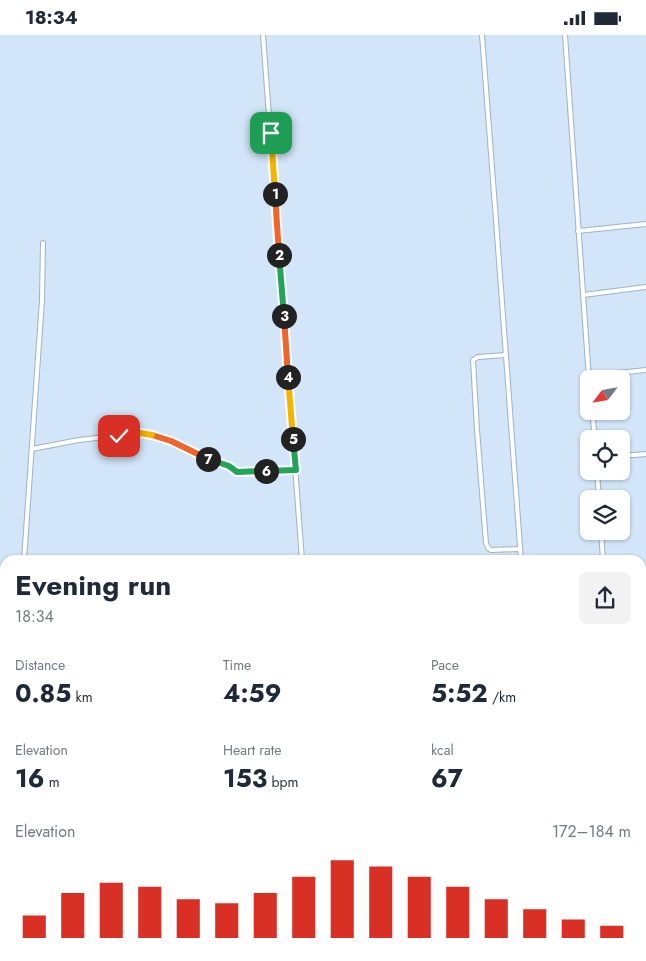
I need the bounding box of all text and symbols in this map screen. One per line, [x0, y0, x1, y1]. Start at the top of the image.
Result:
text: 18:34 [25, 4, 78, 31]
pin [250, 112, 292, 154]
icon: arrive [257, 119, 285, 147]
pin: 1 [262, 181, 288, 207]
text: 1 [272, 184, 279, 204]
pin: 2 [266, 243, 292, 267]
text: 2 [275, 245, 284, 265]
pin: 3 [272, 303, 296, 329]
text: 3 [280, 306, 289, 326]
pin: 4 [276, 365, 300, 389]
text: 4 [284, 367, 293, 387]
north arrow [580, 370, 630, 420]
map controls [580, 370, 630, 540]
pin [98, 415, 140, 457]
icon: check [105, 422, 133, 450]
pin: 5 [280, 427, 306, 451]
text: 5 [289, 429, 298, 449]
button: locate [580, 430, 630, 480]
pin: 7 [196, 447, 220, 471]
text: 7 [204, 449, 213, 469]
pin: 6 [254, 459, 278, 483]
text: 6 [262, 461, 271, 481]
button: layers [580, 490, 630, 540]
text: Evening run [15, 565, 171, 606]
button: share [579, 572, 631, 624]
text: 18:34 [15, 605, 54, 628]
text: Distance [15, 655, 65, 675]
text: Time [223, 655, 251, 675]
text: Pace [431, 655, 459, 675]
text: 0.85 [15, 675, 71, 711]
text: 4:59 [223, 675, 281, 711]
text: 5:52 [431, 675, 488, 711]
text: km [71, 687, 93, 707]
text: /km [488, 687, 516, 707]
text: Elevation [15, 740, 68, 760]
text: Heart rate [223, 740, 281, 760]
text: kcal [431, 740, 454, 760]
text: 16 [15, 760, 44, 796]
text: 153 [223, 760, 267, 796]
text: 67 [431, 760, 463, 796]
text: m [44, 772, 60, 792]
text: bpm [267, 772, 298, 792]
text: Elevation [15, 820, 75, 843]
text: 172–184 m [552, 820, 631, 843]

